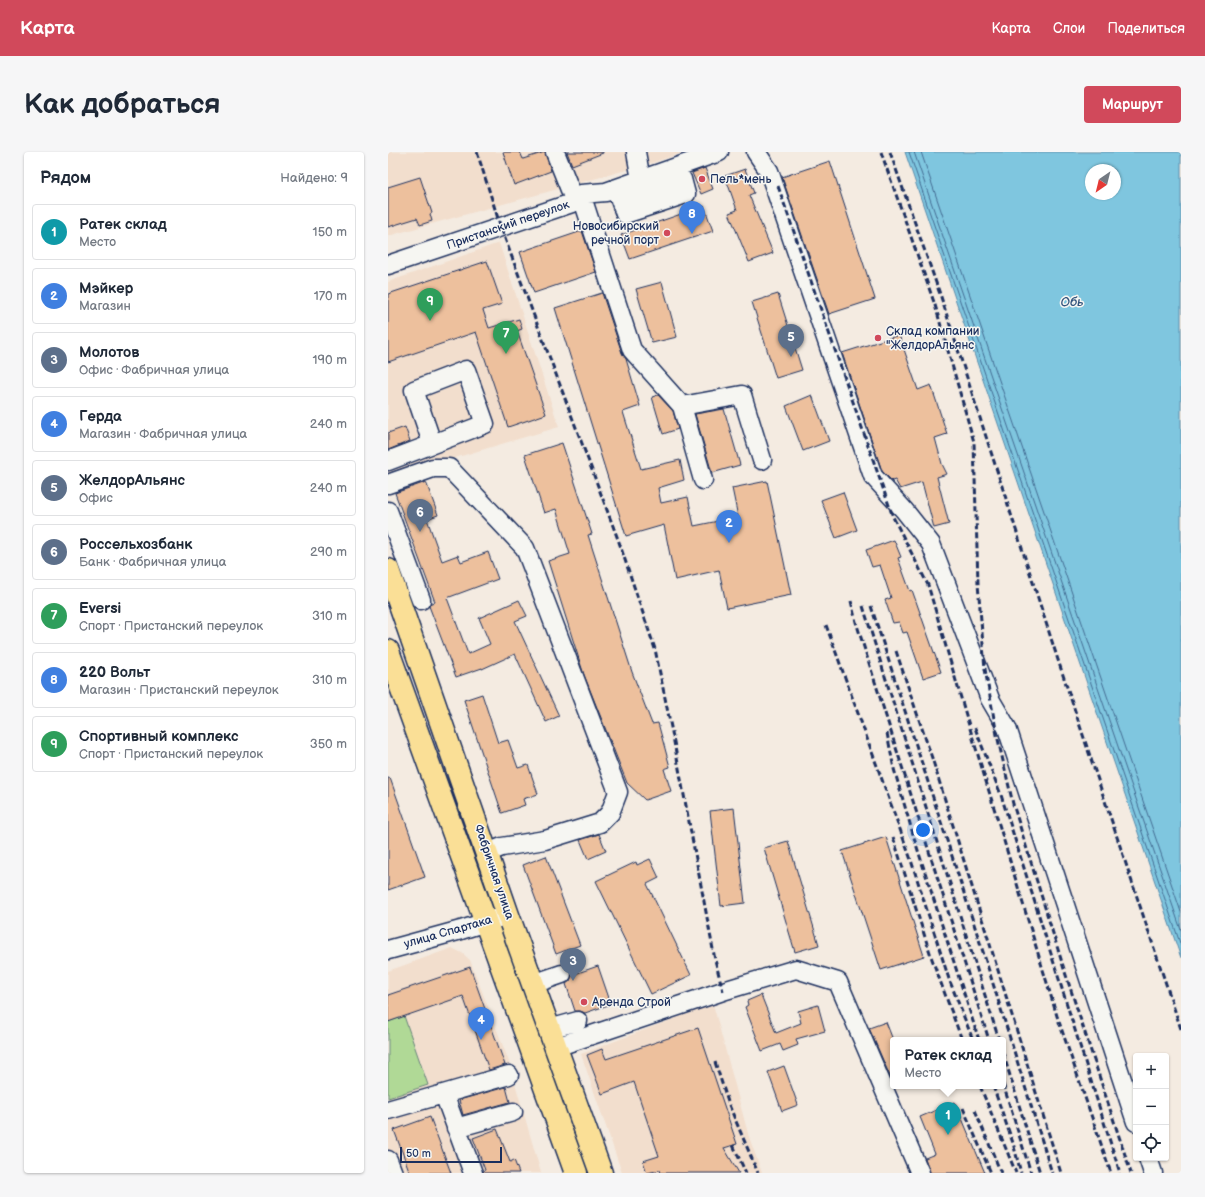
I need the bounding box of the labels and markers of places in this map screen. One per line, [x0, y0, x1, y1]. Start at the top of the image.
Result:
place label: Пель*мень [710, 172, 771, 187]
marker: Пель*мень [697, 174, 707, 184]
pin: 8 [679, 201, 705, 234]
place label: Новосибирский речной порт [573, 219, 659, 248]
marker: Новосибирский речной порт [662, 228, 672, 238]
pin: 9 [417, 288, 443, 321]
pin: 7 [493, 321, 519, 354]
pin: 5 [778, 324, 804, 357]
place label: Склад компании "ЖелдорАльянс [886, 324, 980, 353]
marker: Склад компании "ЖелдорАльянс [873, 333, 883, 343]
pin: 6 [407, 499, 433, 532]
pin: 2 [716, 510, 742, 543]
pin: 3 [560, 948, 586, 981]
place label: Аренда Строй [591, 995, 671, 1010]
marker: Аренда Строй [579, 997, 589, 1007]
pin: 4 [468, 1007, 494, 1040]
pin: 1 [935, 1102, 961, 1135]

